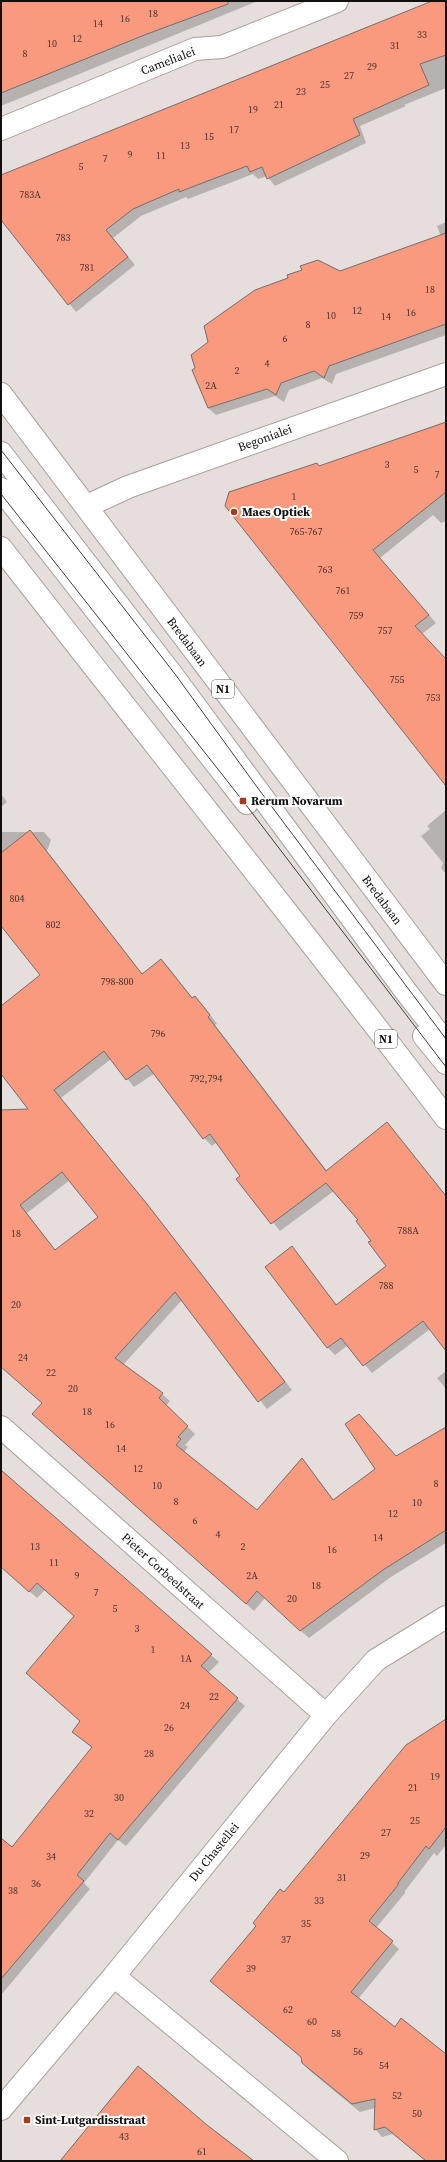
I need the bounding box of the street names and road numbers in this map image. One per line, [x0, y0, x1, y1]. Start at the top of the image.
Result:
street label: Camelialei [139, 43, 198, 79]
street label: Begonialei [236, 421, 295, 455]
street label: Bredabaan [163, 614, 211, 670]
road number: N1 [212, 680, 234, 698]
street label: Bredabaan [358, 872, 406, 928]
road number: N1 [375, 1030, 397, 1048]
street label: Pieter Corbeelstraat [118, 1529, 208, 1613]
street label: Du Chastellei [185, 1819, 243, 1885]

